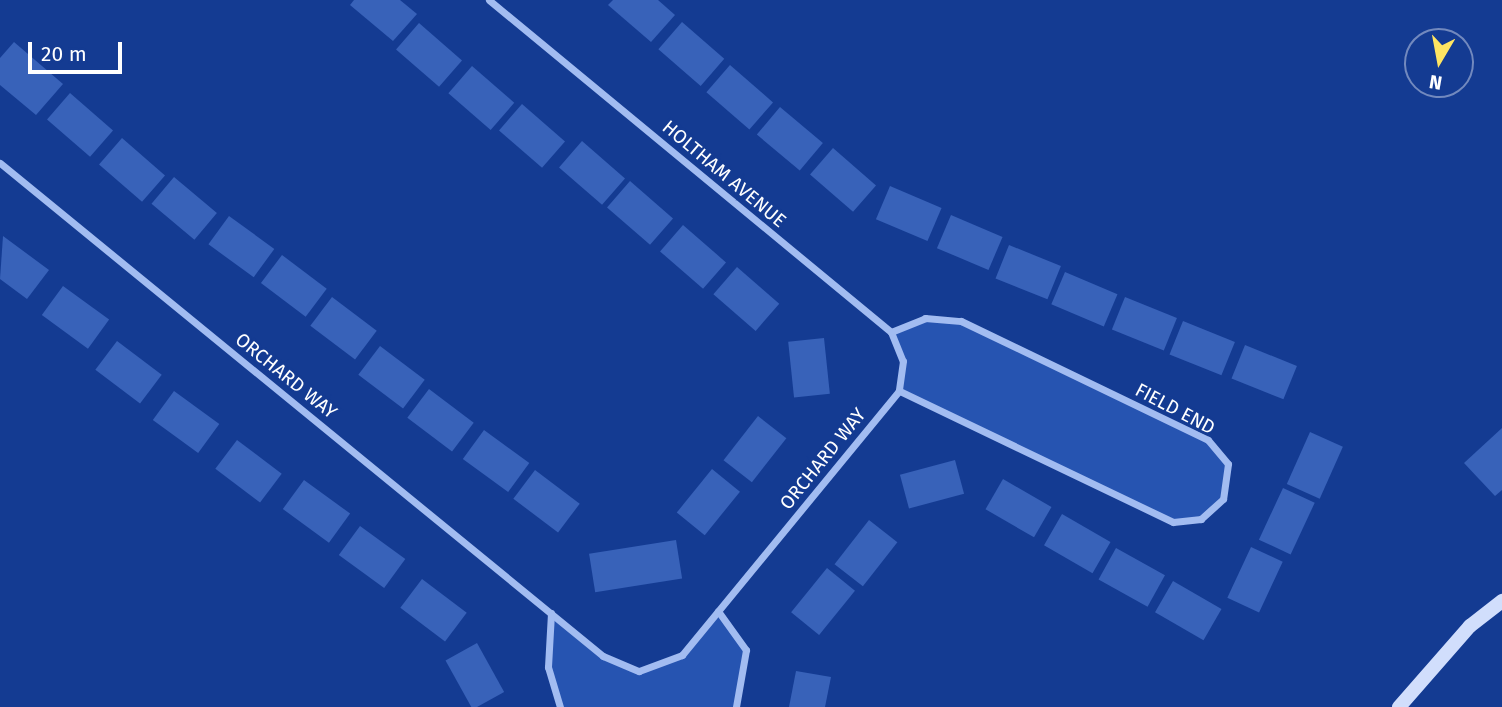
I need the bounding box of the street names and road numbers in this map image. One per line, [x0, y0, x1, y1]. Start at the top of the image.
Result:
street label: HOLTHAM AVENUE [658, 116, 790, 232]
street label: ORCHARD WAY [231, 328, 341, 424]
street label: FIELD END [1131, 378, 1219, 440]
street label: ORCHARD WAY [775, 404, 871, 514]

